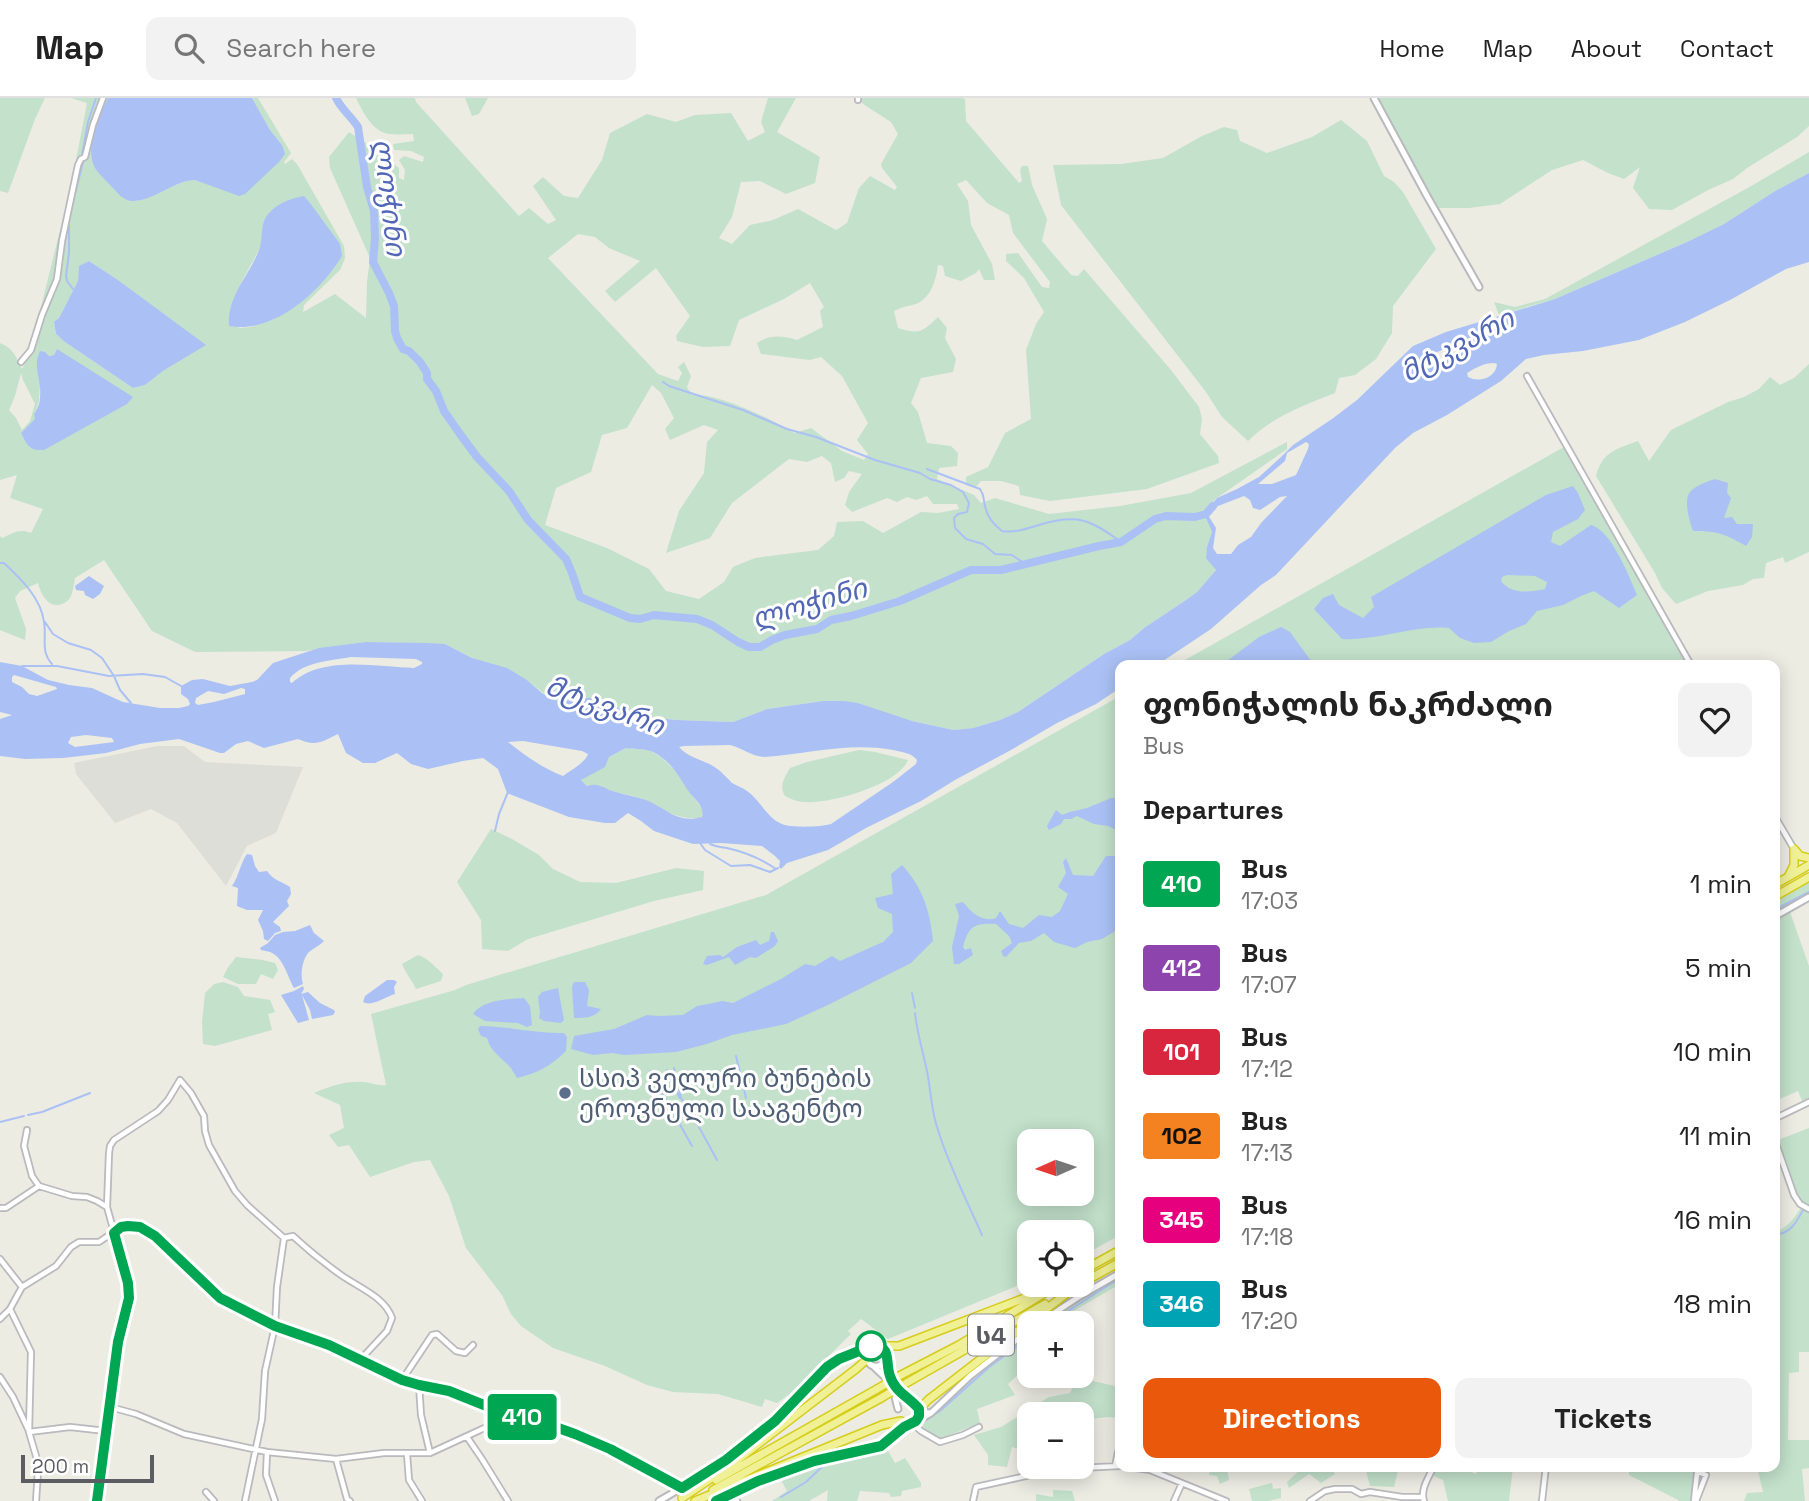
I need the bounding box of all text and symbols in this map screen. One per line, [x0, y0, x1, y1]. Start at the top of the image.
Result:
search box [146, 17, 636, 80]
text: Map [35, 27, 104, 69]
icon: search [170, 29, 208, 67]
text: Search here [226, 31, 376, 65]
text: Home [1379, 33, 1445, 64]
text: Map [1483, 33, 1533, 64]
text: About [1571, 33, 1642, 64]
text: Contact [1680, 33, 1774, 64]
water label: ლოჭინი [365, 136, 415, 260]
water label: მტკვარი [1394, 299, 1522, 390]
water label: ლოჭინი [747, 569, 872, 637]
water label: მტკვარი [541, 667, 671, 744]
button: heart [1678, 683, 1752, 757]
text: ფონიჭალის ნაკრძალი [1143, 684, 1553, 726]
text: Bus [1143, 731, 1184, 761]
text: Departures [1143, 793, 1284, 827]
text: Bus [1241, 852, 1288, 886]
text: 1 min [1690, 867, 1752, 901]
text: 410 [1161, 868, 1202, 899]
text: 17:03 [1241, 886, 1298, 916]
text: Bus [1241, 936, 1288, 970]
text: 5 min [1685, 951, 1752, 985]
text: 412 [1162, 952, 1201, 983]
text: 17:07 [1241, 970, 1297, 1000]
text: Bus [1241, 1020, 1288, 1054]
text: 10 min [1673, 1035, 1752, 1069]
text: 101 [1163, 1036, 1200, 1067]
text: 17:12 [1241, 1054, 1293, 1084]
place label: სსიპ ველური ბუნების ეროვნული სააგენტო [579, 1061, 872, 1125]
marker: სსიპ ველური ბუნების ეროვნული სააგენტო [557, 1085, 573, 1101]
text: Bus [1241, 1104, 1288, 1138]
text: 11 min [1679, 1119, 1752, 1153]
text: 102 [1161, 1120, 1202, 1151]
north arrow [1017, 1129, 1094, 1206]
map controls [1017, 1129, 1094, 1479]
text: 17:13 [1241, 1138, 1293, 1168]
text: Bus [1241, 1188, 1288, 1222]
text: 16 min [1674, 1203, 1752, 1237]
text: 345 [1159, 1204, 1204, 1235]
button: locate [1017, 1220, 1094, 1297]
text: 17:18 [1241, 1222, 1293, 1252]
text: Bus [1241, 1272, 1288, 1306]
text: 18 min [1674, 1287, 1752, 1321]
text: 346 [1159, 1288, 1204, 1319]
text: 17:20 [1241, 1306, 1298, 1336]
button: + [1017, 1311, 1094, 1388]
road number: ს4 [968, 1315, 1014, 1356]
unlabelled marker [856, 1331, 886, 1361]
button: Directions [1143, 1378, 1441, 1458]
button: Tickets [1455, 1378, 1752, 1458]
line badge: 410 [482, 1394, 562, 1440]
text: 410 [502, 1401, 542, 1432]
button: − [1017, 1402, 1094, 1479]
scale bar [21, 1452, 154, 1484]
text: 200 m [32, 1454, 89, 1479]

